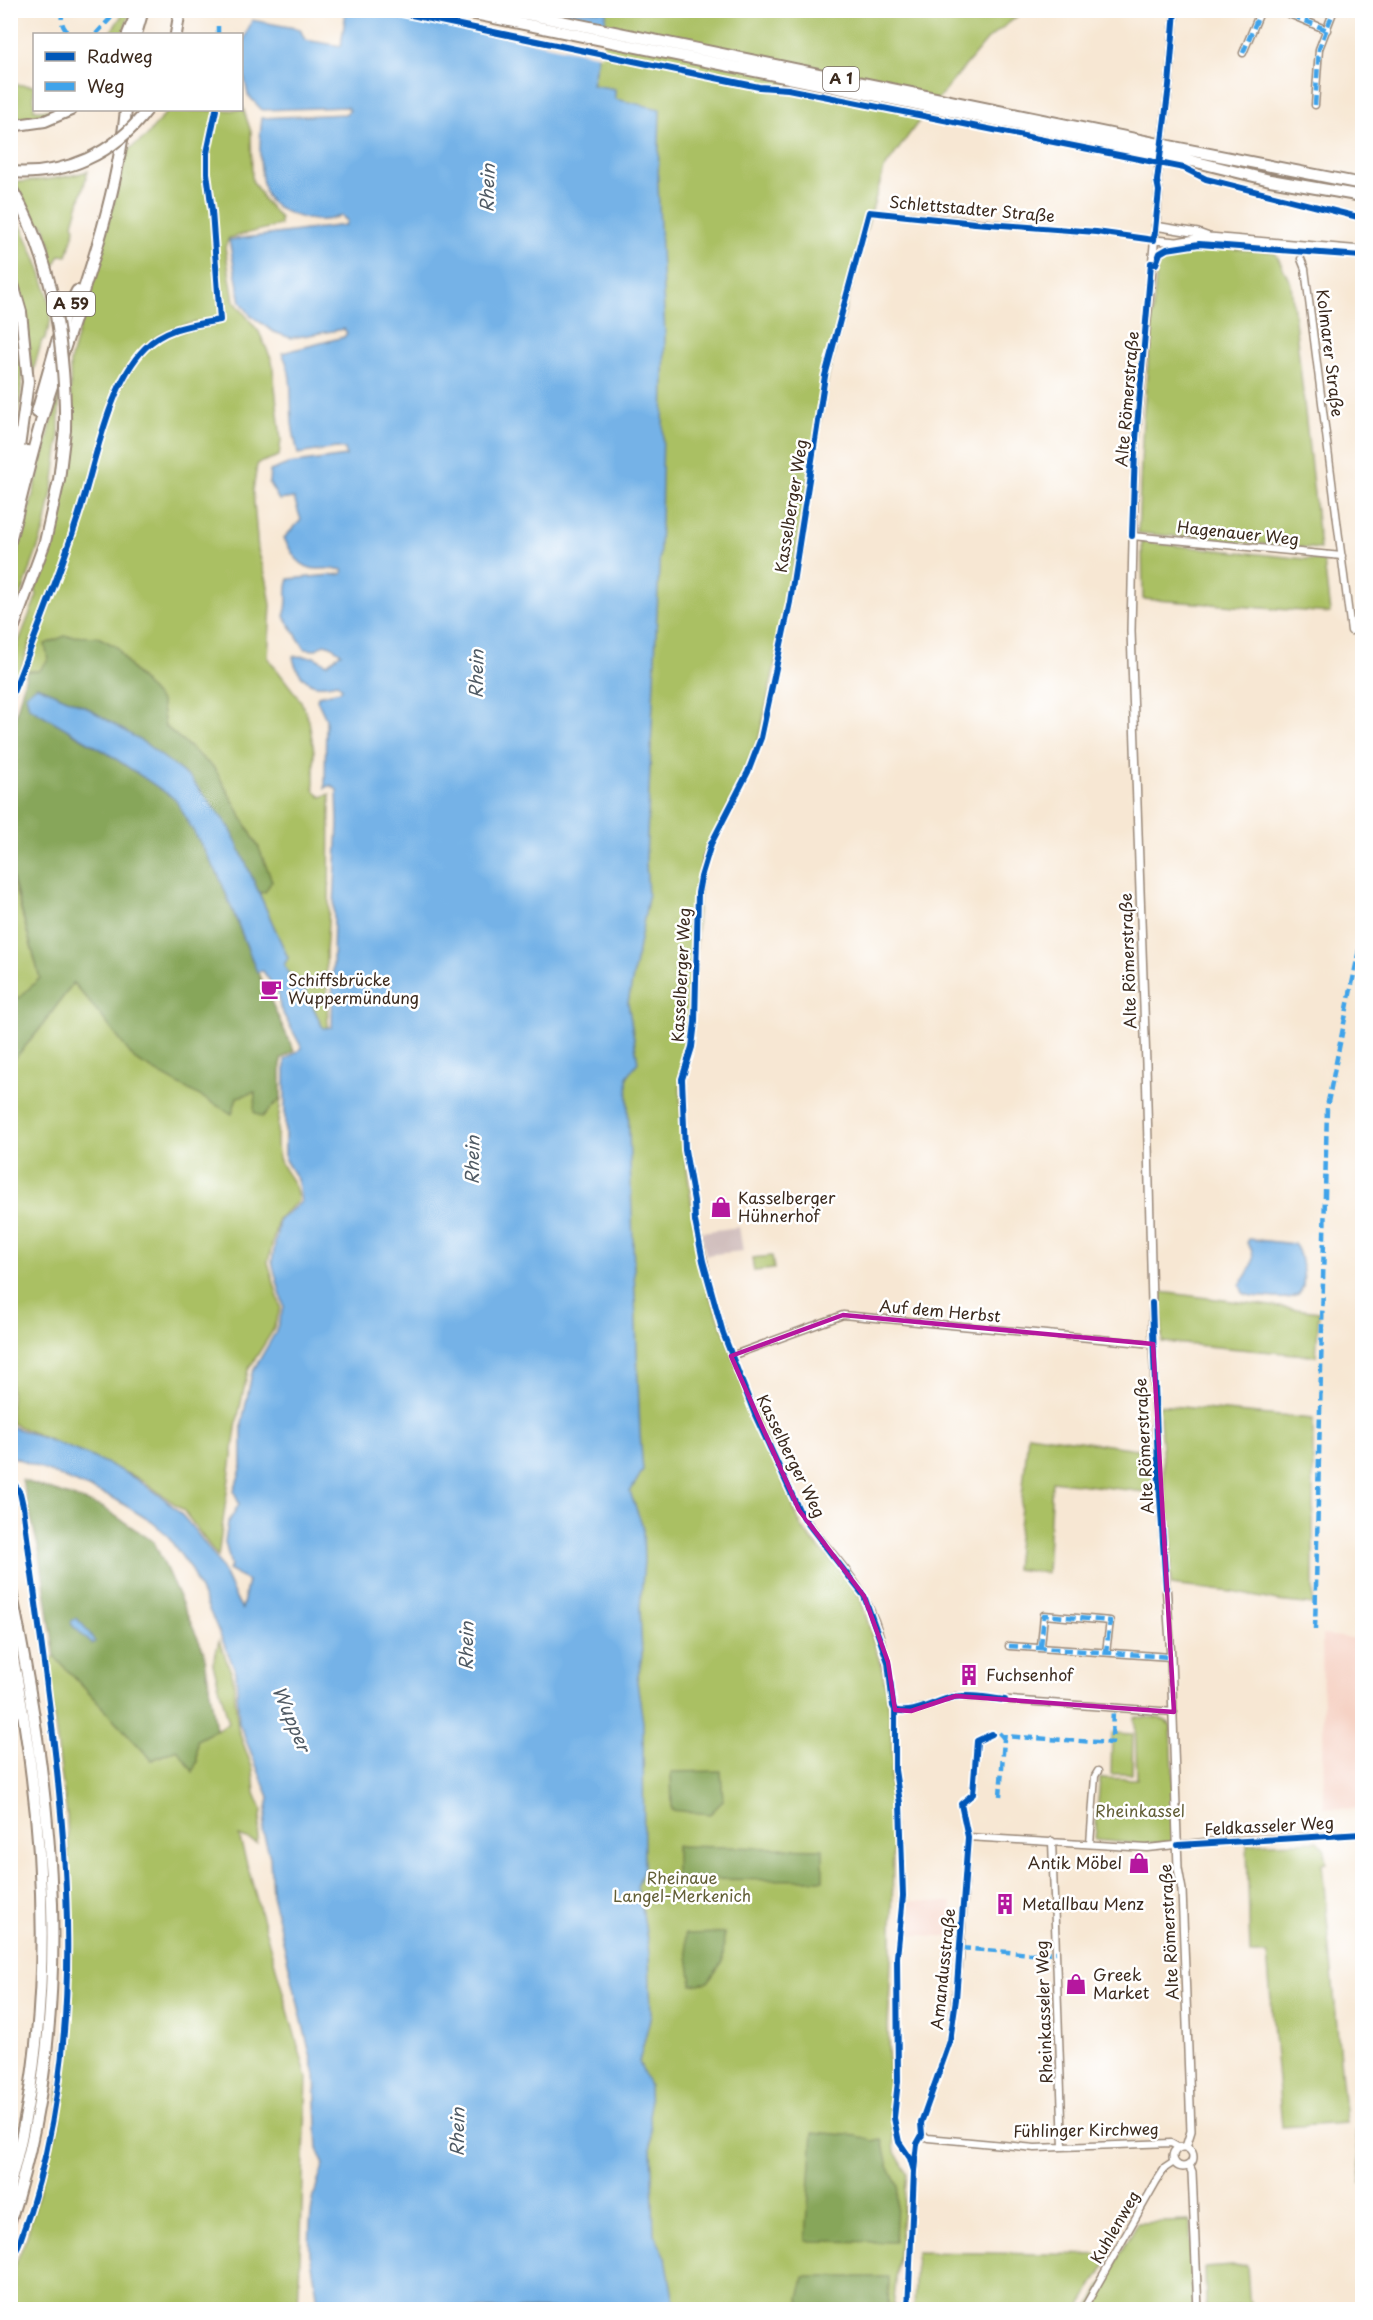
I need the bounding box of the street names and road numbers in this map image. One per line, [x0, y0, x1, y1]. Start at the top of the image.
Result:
road number: A 1 [823, 67, 859, 91]
street label: Schlettstadter Straße [888, 189, 1056, 227]
street label: Kolmarer Straße [1311, 288, 1351, 418]
road number: A 59 [47, 292, 95, 316]
street label: Alte Römerstraße [1108, 330, 1144, 468]
street label: Kasselberger Weg [768, 437, 812, 574]
street label: Hagenauer Weg [1176, 514, 1300, 550]
street label: Alte Römerstraße [1113, 893, 1141, 1029]
street label: Kasselberger Weg [664, 907, 696, 1043]
street label: Auf dem Herbst [878, 1293, 1002, 1327]
street label: Alte Römerstraße [1127, 1377, 1159, 1515]
street label: Kasselberger Weg [752, 1390, 832, 1521]
street label: Feldkasseler Weg [1204, 1810, 1334, 1840]
street label: Alte Römerstraße [1152, 1863, 1184, 2001]
street label: Amandusstraße [924, 1907, 960, 2031]
street label: Rheinkasseler Weg [1029, 1940, 1057, 2084]
street label: Fühlinger Kirchweg [1013, 2116, 1159, 2142]
street label: Kuhlenweg [1084, 2186, 1145, 2267]

